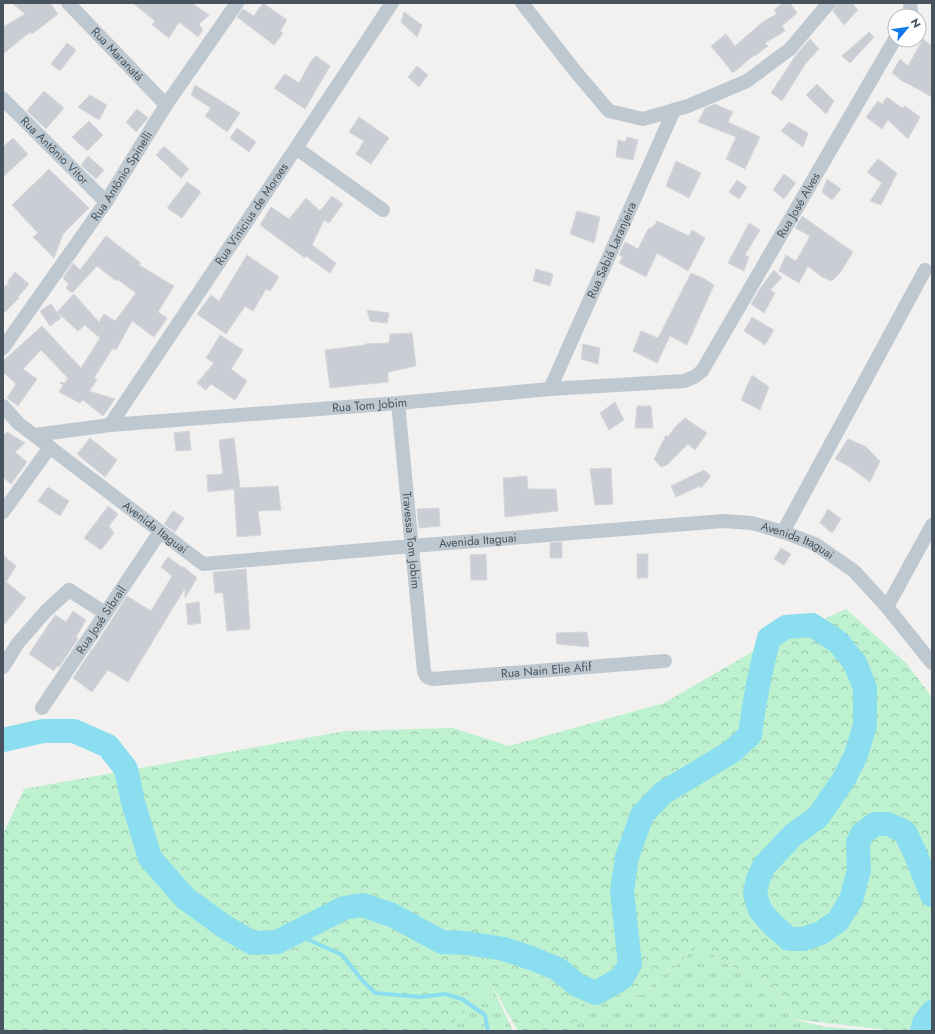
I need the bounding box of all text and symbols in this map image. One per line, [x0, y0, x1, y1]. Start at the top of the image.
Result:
north arrow [887, 8, 927, 48]
text: N [907, 15, 925, 31]
street label: Rua Maranatá [87, 23, 148, 85]
street label: Rua Antônio Vitor [16, 112, 94, 190]
street label: Rua Antônio Spinelli [86, 127, 157, 225]
street label: Rua Vinicius de Moraes [211, 159, 293, 269]
street label: Rua José Alves [772, 169, 825, 241]
street label: Rua Sabiá Laranjeira [582, 199, 641, 301]
street label: Rua Tom Jobim [331, 393, 408, 417]
street label: Travessa Tom Jobim [398, 491, 425, 590]
street label: Avenida Itaguai [119, 497, 192, 558]
street label: Avenida Itaguai [759, 517, 838, 564]
street label: Avenida Itaguai [438, 529, 517, 553]
street label: Rua José Sibrail [72, 582, 130, 658]
street label: Rua Nain Elie Afif [500, 658, 593, 683]

